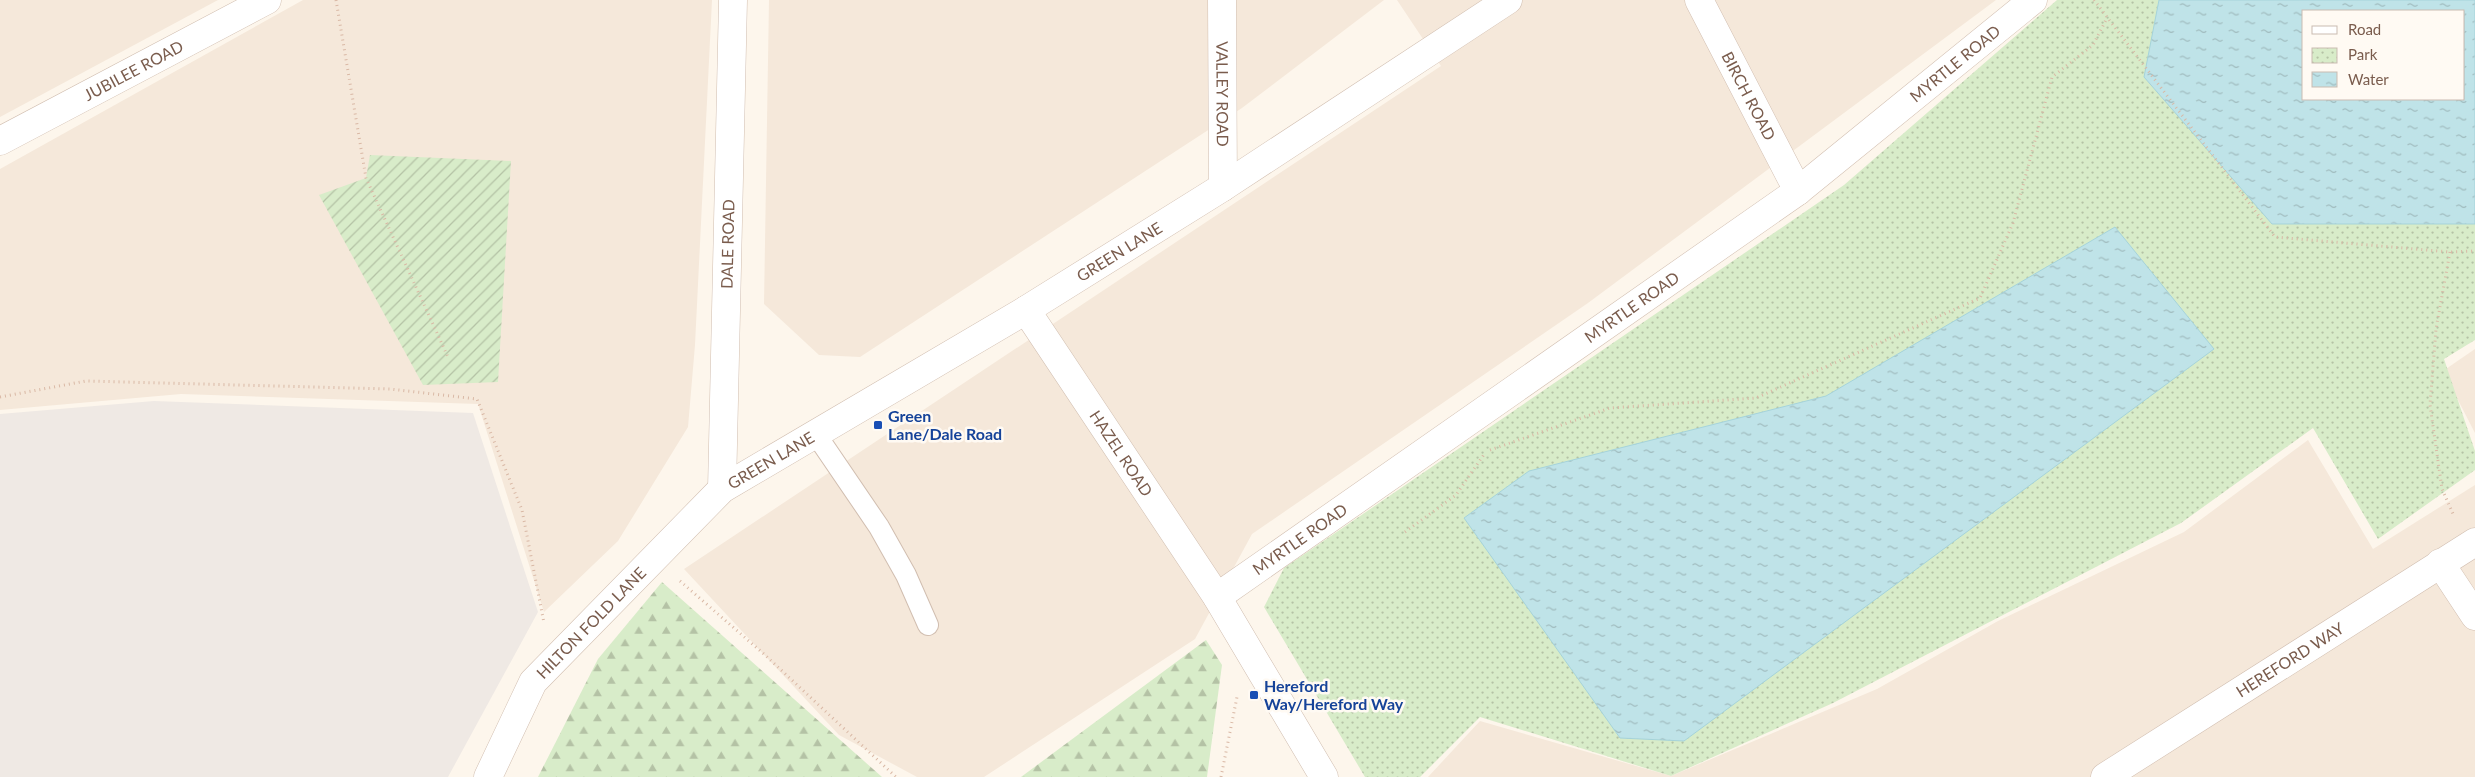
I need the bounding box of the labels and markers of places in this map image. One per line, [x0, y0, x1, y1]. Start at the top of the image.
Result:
place label: Green Lane/Dale Road [888, 406, 1002, 443]
marker: Green Lane/Dale Road [872, 419, 884, 431]
place label: Hereford Way/Hereford Way [1264, 676, 1404, 713]
marker: Hereford Way/Hereford Way [1248, 689, 1260, 701]

